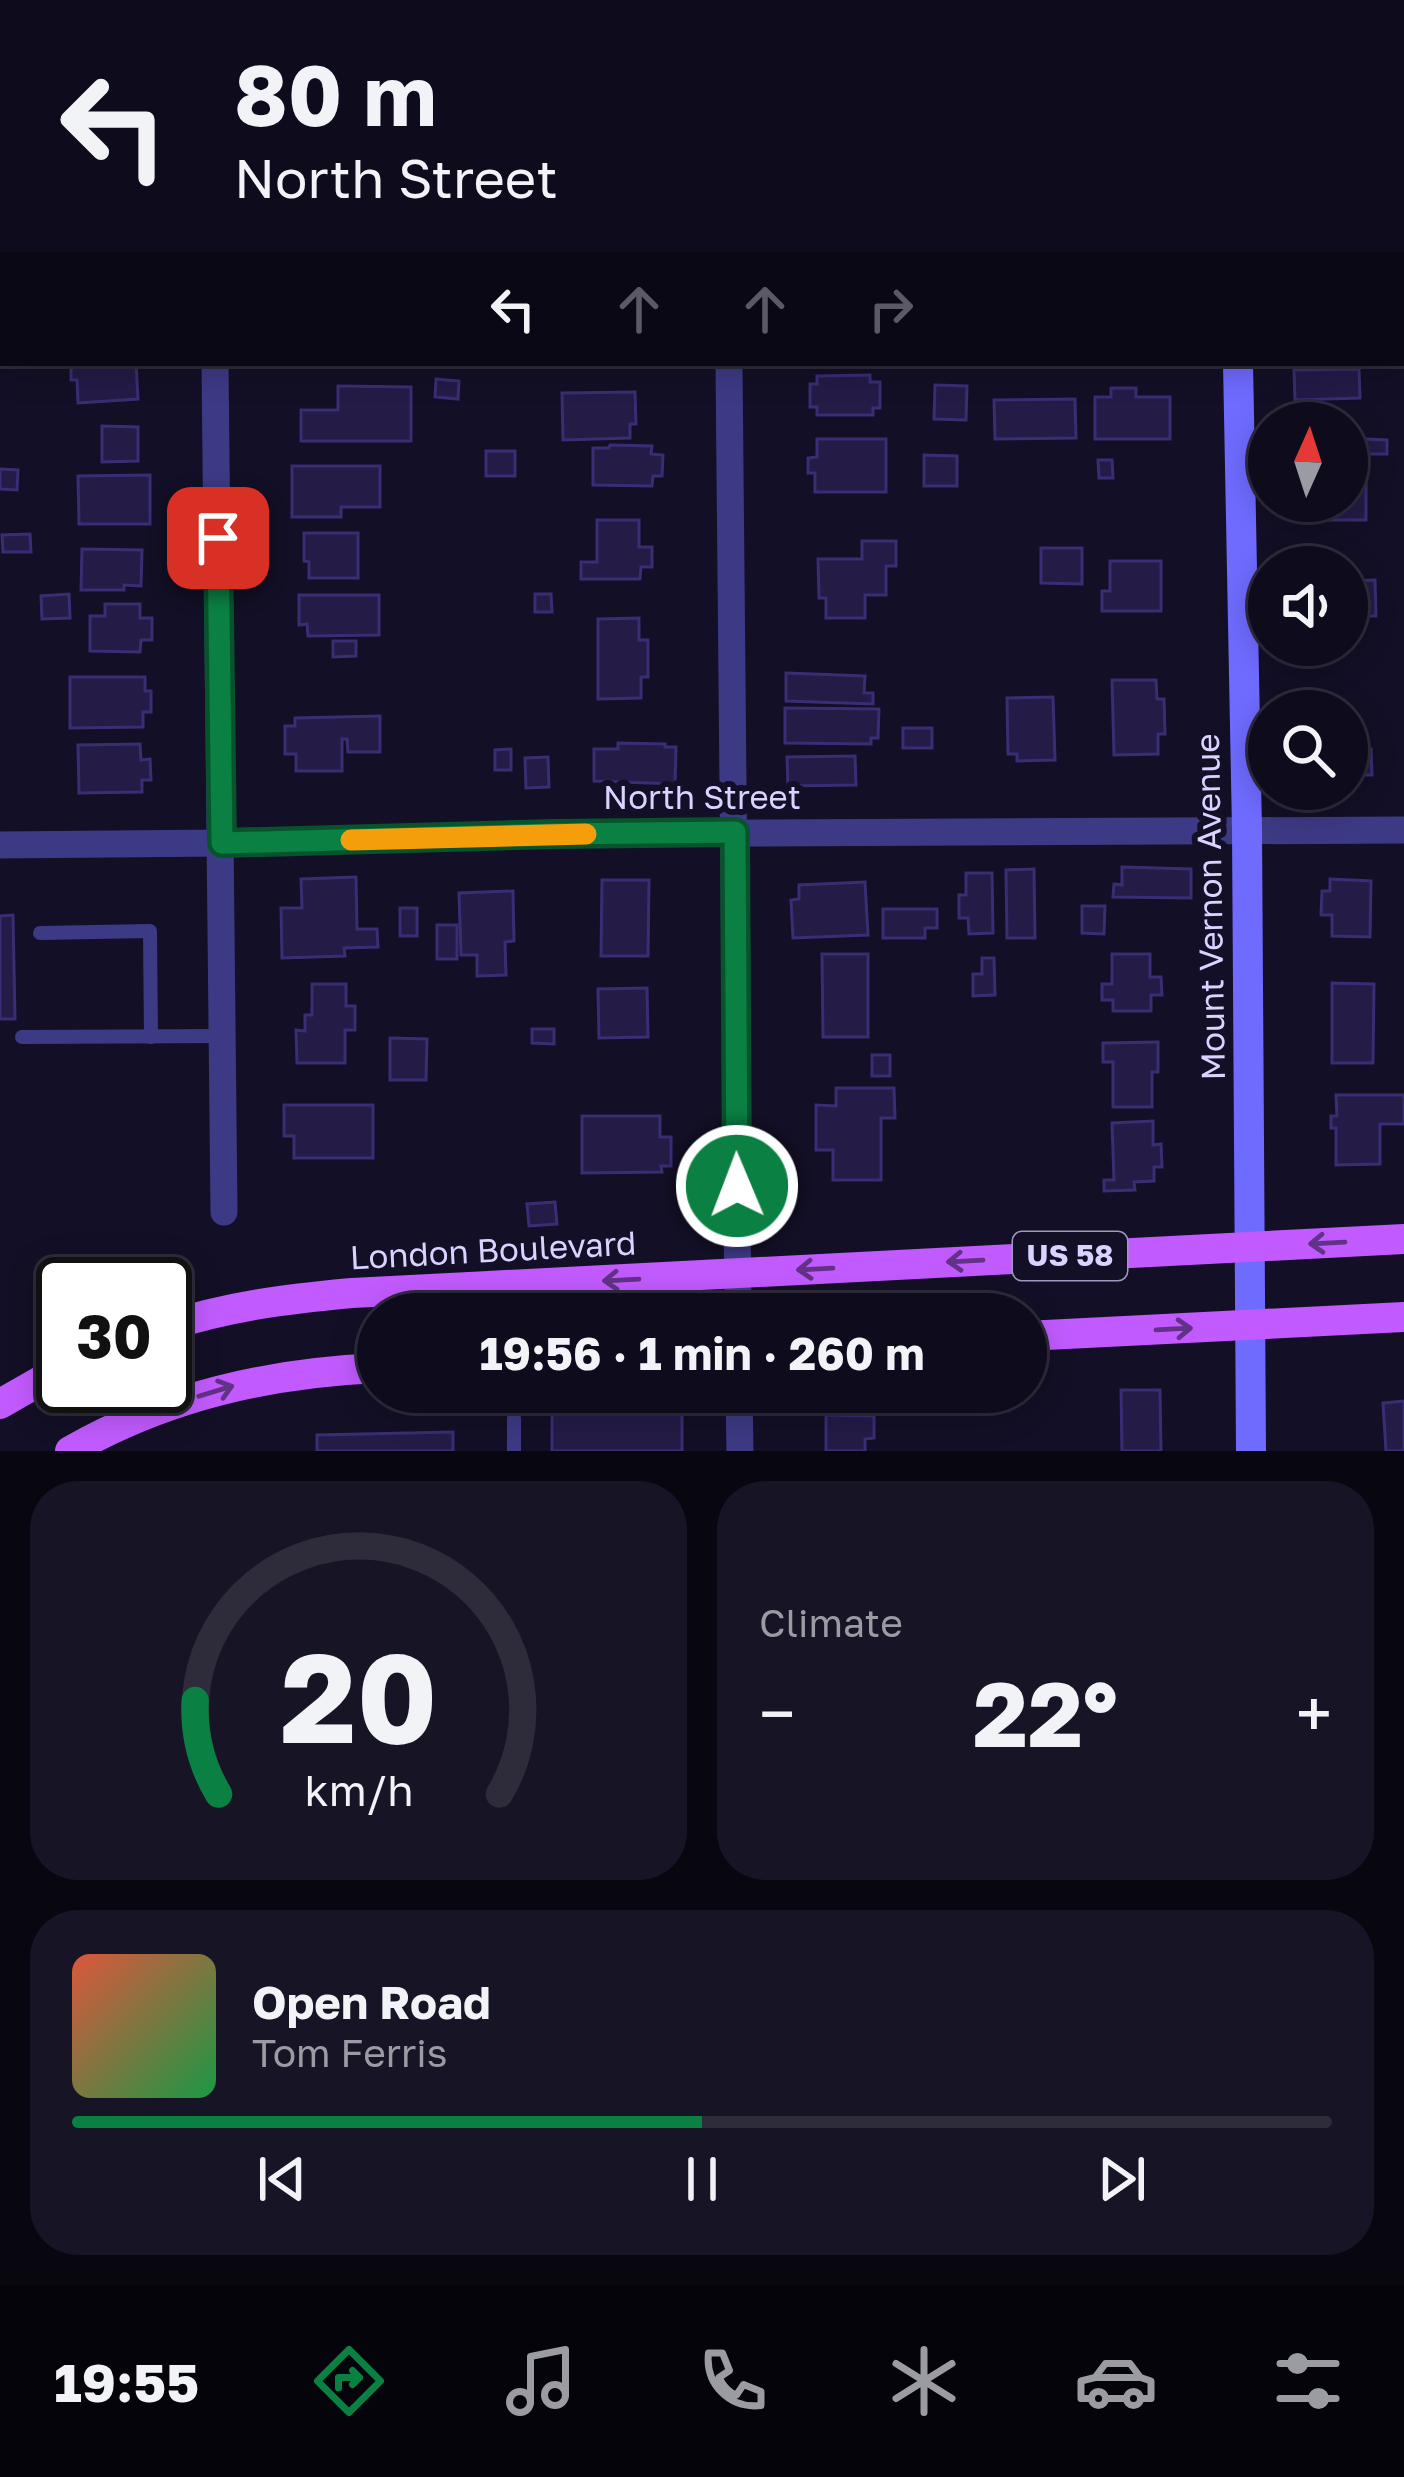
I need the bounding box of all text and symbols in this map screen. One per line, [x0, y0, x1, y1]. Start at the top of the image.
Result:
text: 80 m [234, 44, 437, 144]
icon: left [36, 48, 192, 204]
text: North Street [234, 145, 558, 210]
icon: left [480, 276, 546, 342]
icon: ahead [606, 276, 672, 342]
icon: ahead [732, 276, 798, 342]
icon: right [858, 276, 924, 342]
north arrow [1248, 402, 1368, 522]
map controls [1248, 402, 1368, 810]
pin [167, 487, 269, 589]
icon: arrive [185, 505, 251, 571]
button: sound [1248, 546, 1368, 666]
button: search [1248, 690, 1368, 810]
street label: Mount Vernon Avenue [1187, 733, 1232, 1081]
street label: North Street [603, 777, 801, 816]
position arrow [674, 1123, 800, 1249]
street label: London Boulevard [349, 1223, 637, 1276]
road number: US 58 [1013, 1232, 1127, 1280]
one-way arrow [1308, 1232, 1347, 1255]
one-way arrow [946, 1250, 985, 1273]
speed limit sign: 30 [36, 1257, 192, 1413]
one-way arrow [796, 1258, 835, 1281]
one-way arrow [602, 1269, 641, 1292]
one-way arrow [1154, 1317, 1193, 1340]
text: 19:56 · 1 min · 260 m [479, 1326, 925, 1380]
one-way arrow [197, 1379, 235, 1401]
text: Climate [759, 1599, 903, 1646]
text: 20 [280, 1621, 437, 1770]
text: 22° [973, 1659, 1118, 1767]
text: − [759, 1673, 795, 1753]
text: + [1296, 1673, 1332, 1753]
text: km/h [304, 1763, 413, 1814]
text: Open Road [252, 1975, 491, 2029]
text: Tom Ferris [252, 2029, 447, 2076]
icon: previous [249, 2146, 315, 2212]
icon: pause [669, 2146, 735, 2212]
icon: next [1089, 2146, 1155, 2212]
icon: directions [307, 2339, 391, 2423]
icon: music [499, 2339, 583, 2423]
icon: phone [691, 2339, 775, 2423]
icon: climate [882, 2339, 966, 2423]
icon: car [1074, 2339, 1158, 2423]
icon: filters [1266, 2339, 1350, 2423]
text: 19:55 [54, 2349, 199, 2414]

